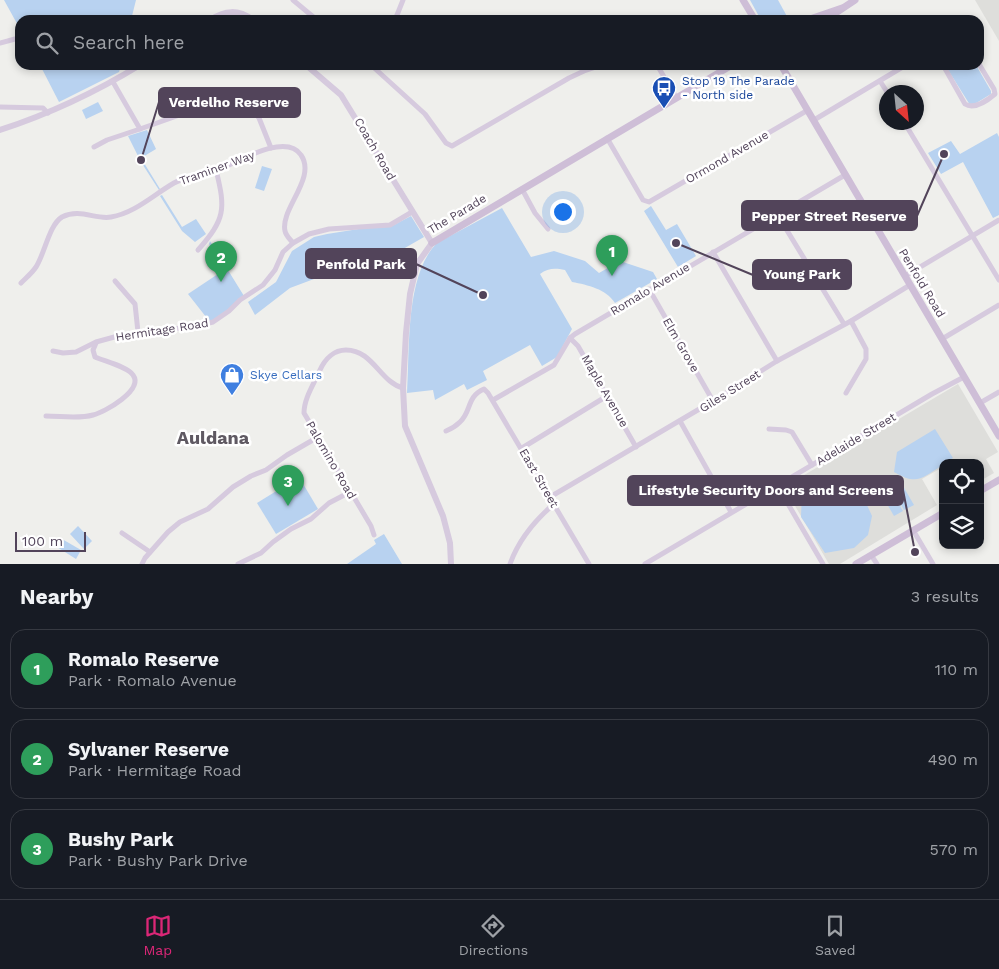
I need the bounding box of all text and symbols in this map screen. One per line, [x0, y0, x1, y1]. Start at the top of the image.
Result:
search box [15, 15, 984, 70]
icon: search [33, 29, 61, 57]
text: Search here [73, 31, 184, 54]
place label: Stop 19 The Parade - North side [682, 74, 795, 102]
bus stop icon: Stop 19 The Parade - North side [651, 75, 677, 109]
north arrow [879, 85, 924, 130]
callout: Verdelho Reserve [159, 88, 300, 117]
text: Verdelho Reserve [169, 94, 289, 110]
street label: Coach Road [351, 115, 399, 183]
street label: Ormond Avenue [683, 128, 771, 186]
street label: Traminer Way [177, 148, 257, 188]
street label: The Parade [425, 191, 489, 237]
your location [550, 199, 576, 225]
callout: Pepper Street Reserve [742, 201, 917, 230]
text: Pepper Street Reserve [751, 208, 907, 224]
pin: 1 [596, 235, 628, 276]
pin: 2 [205, 241, 237, 282]
street label: Penfold Road [896, 246, 948, 320]
callout: Penfold Park [306, 249, 416, 278]
text: Penfold Park [316, 256, 406, 272]
street label: Romalo Avenue [608, 260, 692, 318]
callout: Young Park [753, 260, 851, 289]
text: Young Park [763, 266, 841, 282]
street label: Elm Grove [660, 315, 702, 375]
street label: Hermitage Road [115, 316, 209, 344]
street label: Maple Avenue [579, 352, 631, 430]
shop icon: Skye Cellars [219, 362, 245, 396]
street label: Giles Street [697, 367, 763, 415]
place label: Skye Cellars [250, 368, 322, 382]
street label: Adelaide Street [814, 410, 898, 468]
street label: Palomino Road [303, 419, 359, 501]
district label: Auldana [177, 427, 250, 448]
street label: East Street [516, 446, 562, 510]
map controls [939, 459, 984, 549]
button: locate [939, 459, 984, 504]
pin: 3 [272, 465, 304, 506]
callout: Lifestyle Security Doors and Screens [628, 476, 903, 505]
text: Lifestyle Security Doors and Screens [638, 482, 894, 498]
button: layers [939, 504, 984, 549]
scale bar [15, 529, 86, 552]
text: 100 m [22, 533, 63, 549]
text: Nearby [20, 584, 93, 609]
text: 3 results [911, 587, 979, 606]
text: Romalo Reserve [68, 648, 219, 671]
text: 1 [34, 660, 40, 679]
text: 110 m [935, 660, 978, 679]
text: Park · Romalo Avenue [68, 671, 237, 690]
text: Sylvaner Reserve [68, 738, 229, 761]
text: 2 [32, 750, 42, 769]
text: 490 m [928, 750, 978, 769]
text: Park · Hermitage Road [68, 761, 242, 780]
text: Bushy Park [68, 828, 174, 851]
text: 3 [32, 840, 42, 859]
text: 570 m [929, 840, 978, 859]
text: Park · Bushy Park Drive [68, 851, 248, 870]
tab: Map [143, 912, 172, 958]
tab: Directions [459, 912, 528, 958]
tab: Saved [815, 912, 856, 958]

